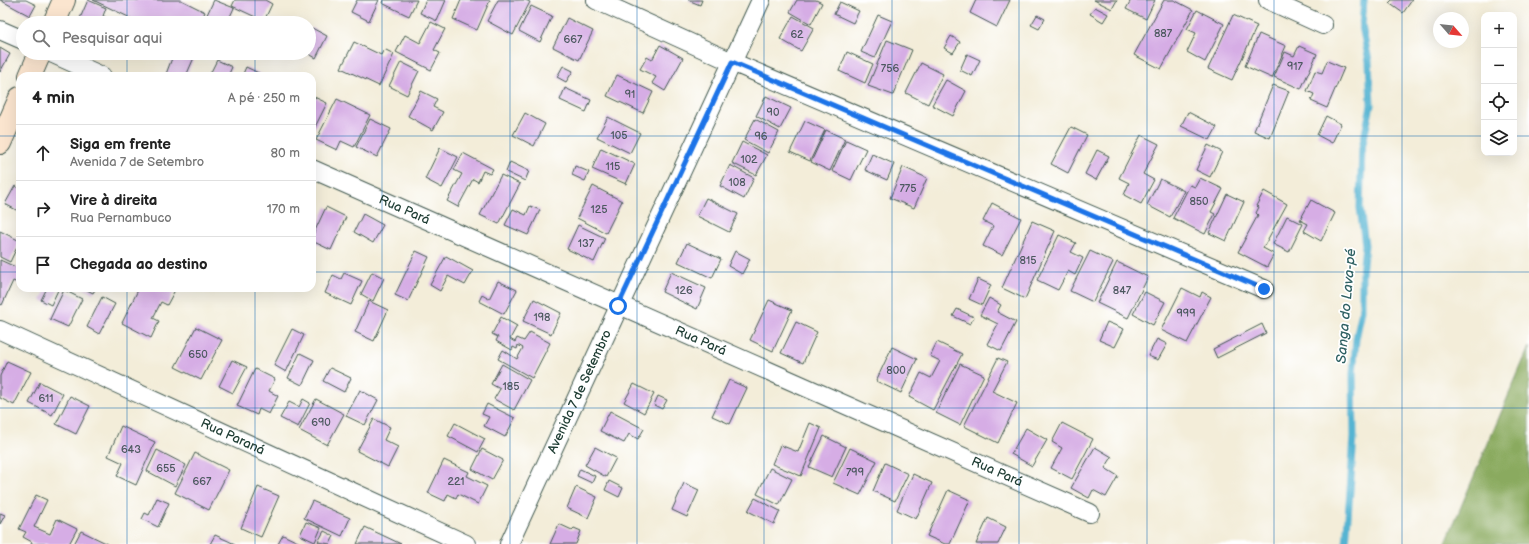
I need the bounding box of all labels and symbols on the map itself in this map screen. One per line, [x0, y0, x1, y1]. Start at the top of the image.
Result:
north arrow [1433, 12, 1469, 48]
house number: 887 [1154, 27, 1173, 40]
house number: 62 [790, 28, 804, 41]
house number: 667 [564, 33, 583, 46]
house number: 917 [1287, 60, 1304, 73]
house number: 756 [881, 62, 899, 75]
house number: 91 [625, 88, 635, 101]
house number: 90 [767, 106, 780, 119]
house number: 105 [610, 129, 628, 142]
house number: 96 [754, 130, 768, 143]
house number: 102 [740, 153, 758, 166]
house number: 115 [606, 160, 620, 173]
house number: 108 [728, 176, 746, 189]
house number: 775 [899, 182, 917, 195]
street label: Rua Pará [376, 192, 432, 228]
house number: 850 [1189, 195, 1209, 208]
house number: 125 [590, 203, 608, 216]
house number: 137 [578, 237, 595, 250]
water label: Sanga do Lava-pé [1332, 248, 1360, 364]
house number: 815 [1020, 254, 1036, 267]
route end [1255, 280, 1273, 298]
house number: 126 [675, 284, 693, 297]
house number: 847 [1113, 284, 1132, 297]
route start [609, 297, 627, 315]
house number: 999 [1176, 307, 1196, 320]
house number: 198 [533, 311, 551, 324]
street label: Rua Pará [673, 323, 729, 359]
street label: Avenida 7 de Setembro [544, 327, 615, 456]
house number: 650 [188, 348, 208, 361]
house number: 800 [886, 364, 906, 377]
house number: 185 [503, 380, 519, 393]
house number: 611 [38, 392, 54, 405]
street label: Rua Paraná [198, 415, 267, 458]
house number: 690 [311, 416, 331, 429]
house number: 643 [121, 443, 141, 456]
street label: Rua Pará [969, 454, 1025, 490]
house number: 655 [156, 462, 176, 475]
house number: 799 [846, 466, 864, 479]
house number: 667 [193, 475, 212, 488]
house number: 221 [447, 475, 465, 488]

